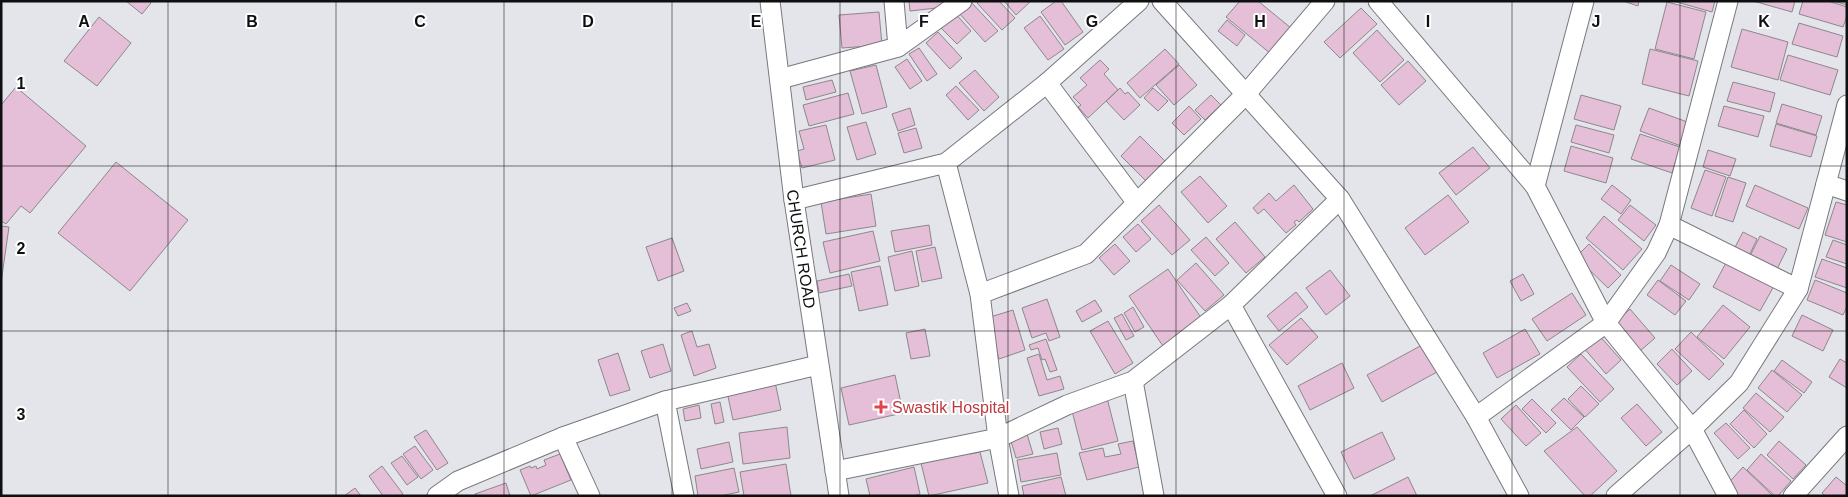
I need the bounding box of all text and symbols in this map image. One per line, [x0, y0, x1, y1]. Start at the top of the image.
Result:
text: A [78, 13, 90, 30]
text: B [246, 13, 258, 30]
text: C [414, 13, 426, 30]
text: D [582, 13, 594, 30]
text: E [751, 13, 762, 30]
text: F [919, 13, 929, 30]
text: G [1086, 13, 1098, 30]
text: H [1254, 13, 1266, 30]
text: I [1426, 13, 1430, 30]
text: J [1592, 13, 1600, 30]
text: K [1758, 13, 1770, 30]
text: 1 [17, 75, 26, 92]
street label: CHURCH ROAD [784, 189, 818, 310]
text: 2 [17, 240, 26, 257]
place label: Swastik Hospital [892, 399, 1009, 416]
marker: Swastik Hospital [874, 400, 888, 414]
text: 3 [17, 406, 26, 423]

